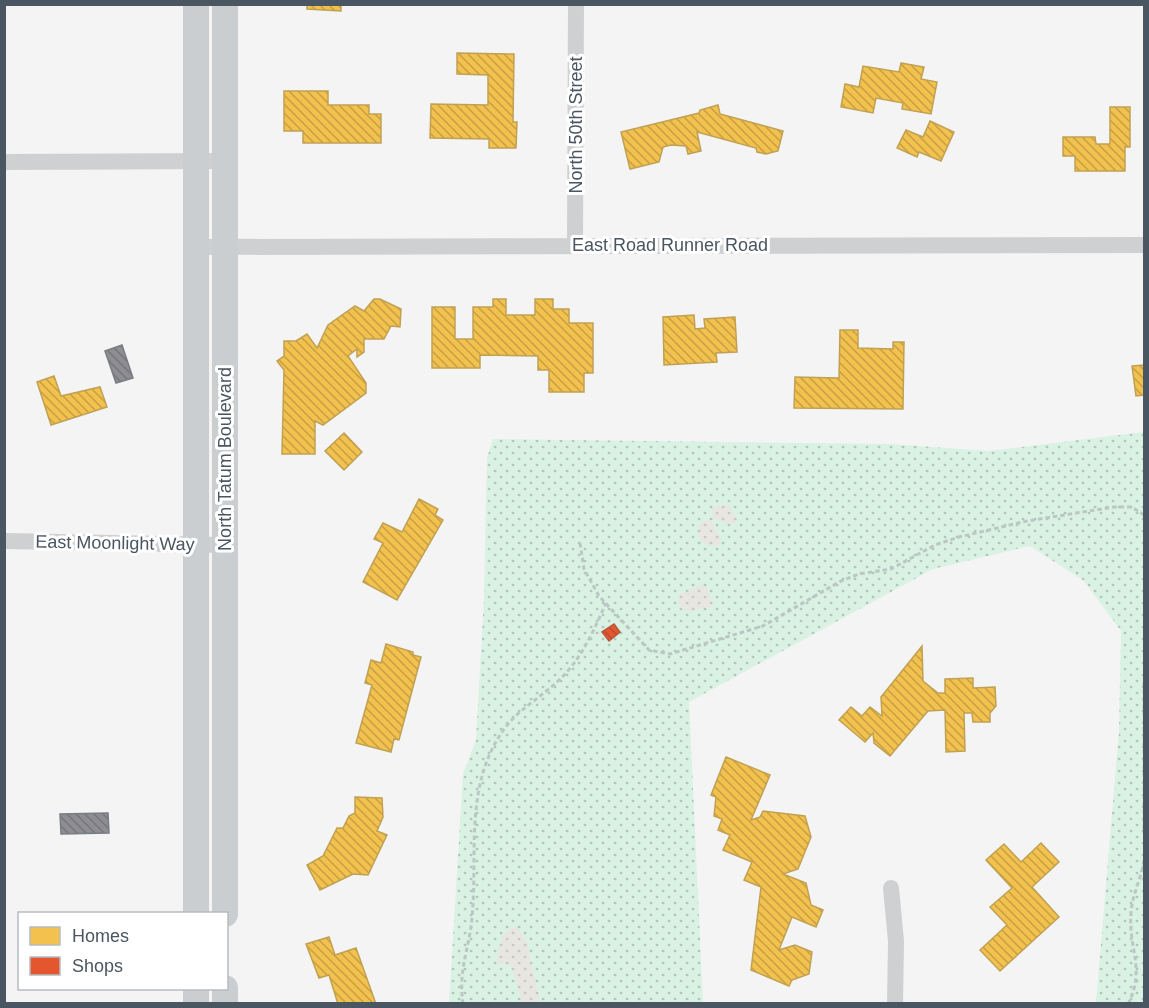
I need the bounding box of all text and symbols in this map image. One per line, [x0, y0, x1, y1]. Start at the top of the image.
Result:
street label: North 50th Street [566, 56, 586, 194]
street label: East Road Runner Road [572, 235, 768, 255]
street label: North Tatum Boulevard [215, 367, 235, 551]
street label: East Moonlight Way [35, 532, 195, 554]
legend [18, 912, 228, 990]
text: Homes [72, 926, 129, 946]
text: Shops [72, 956, 123, 976]

